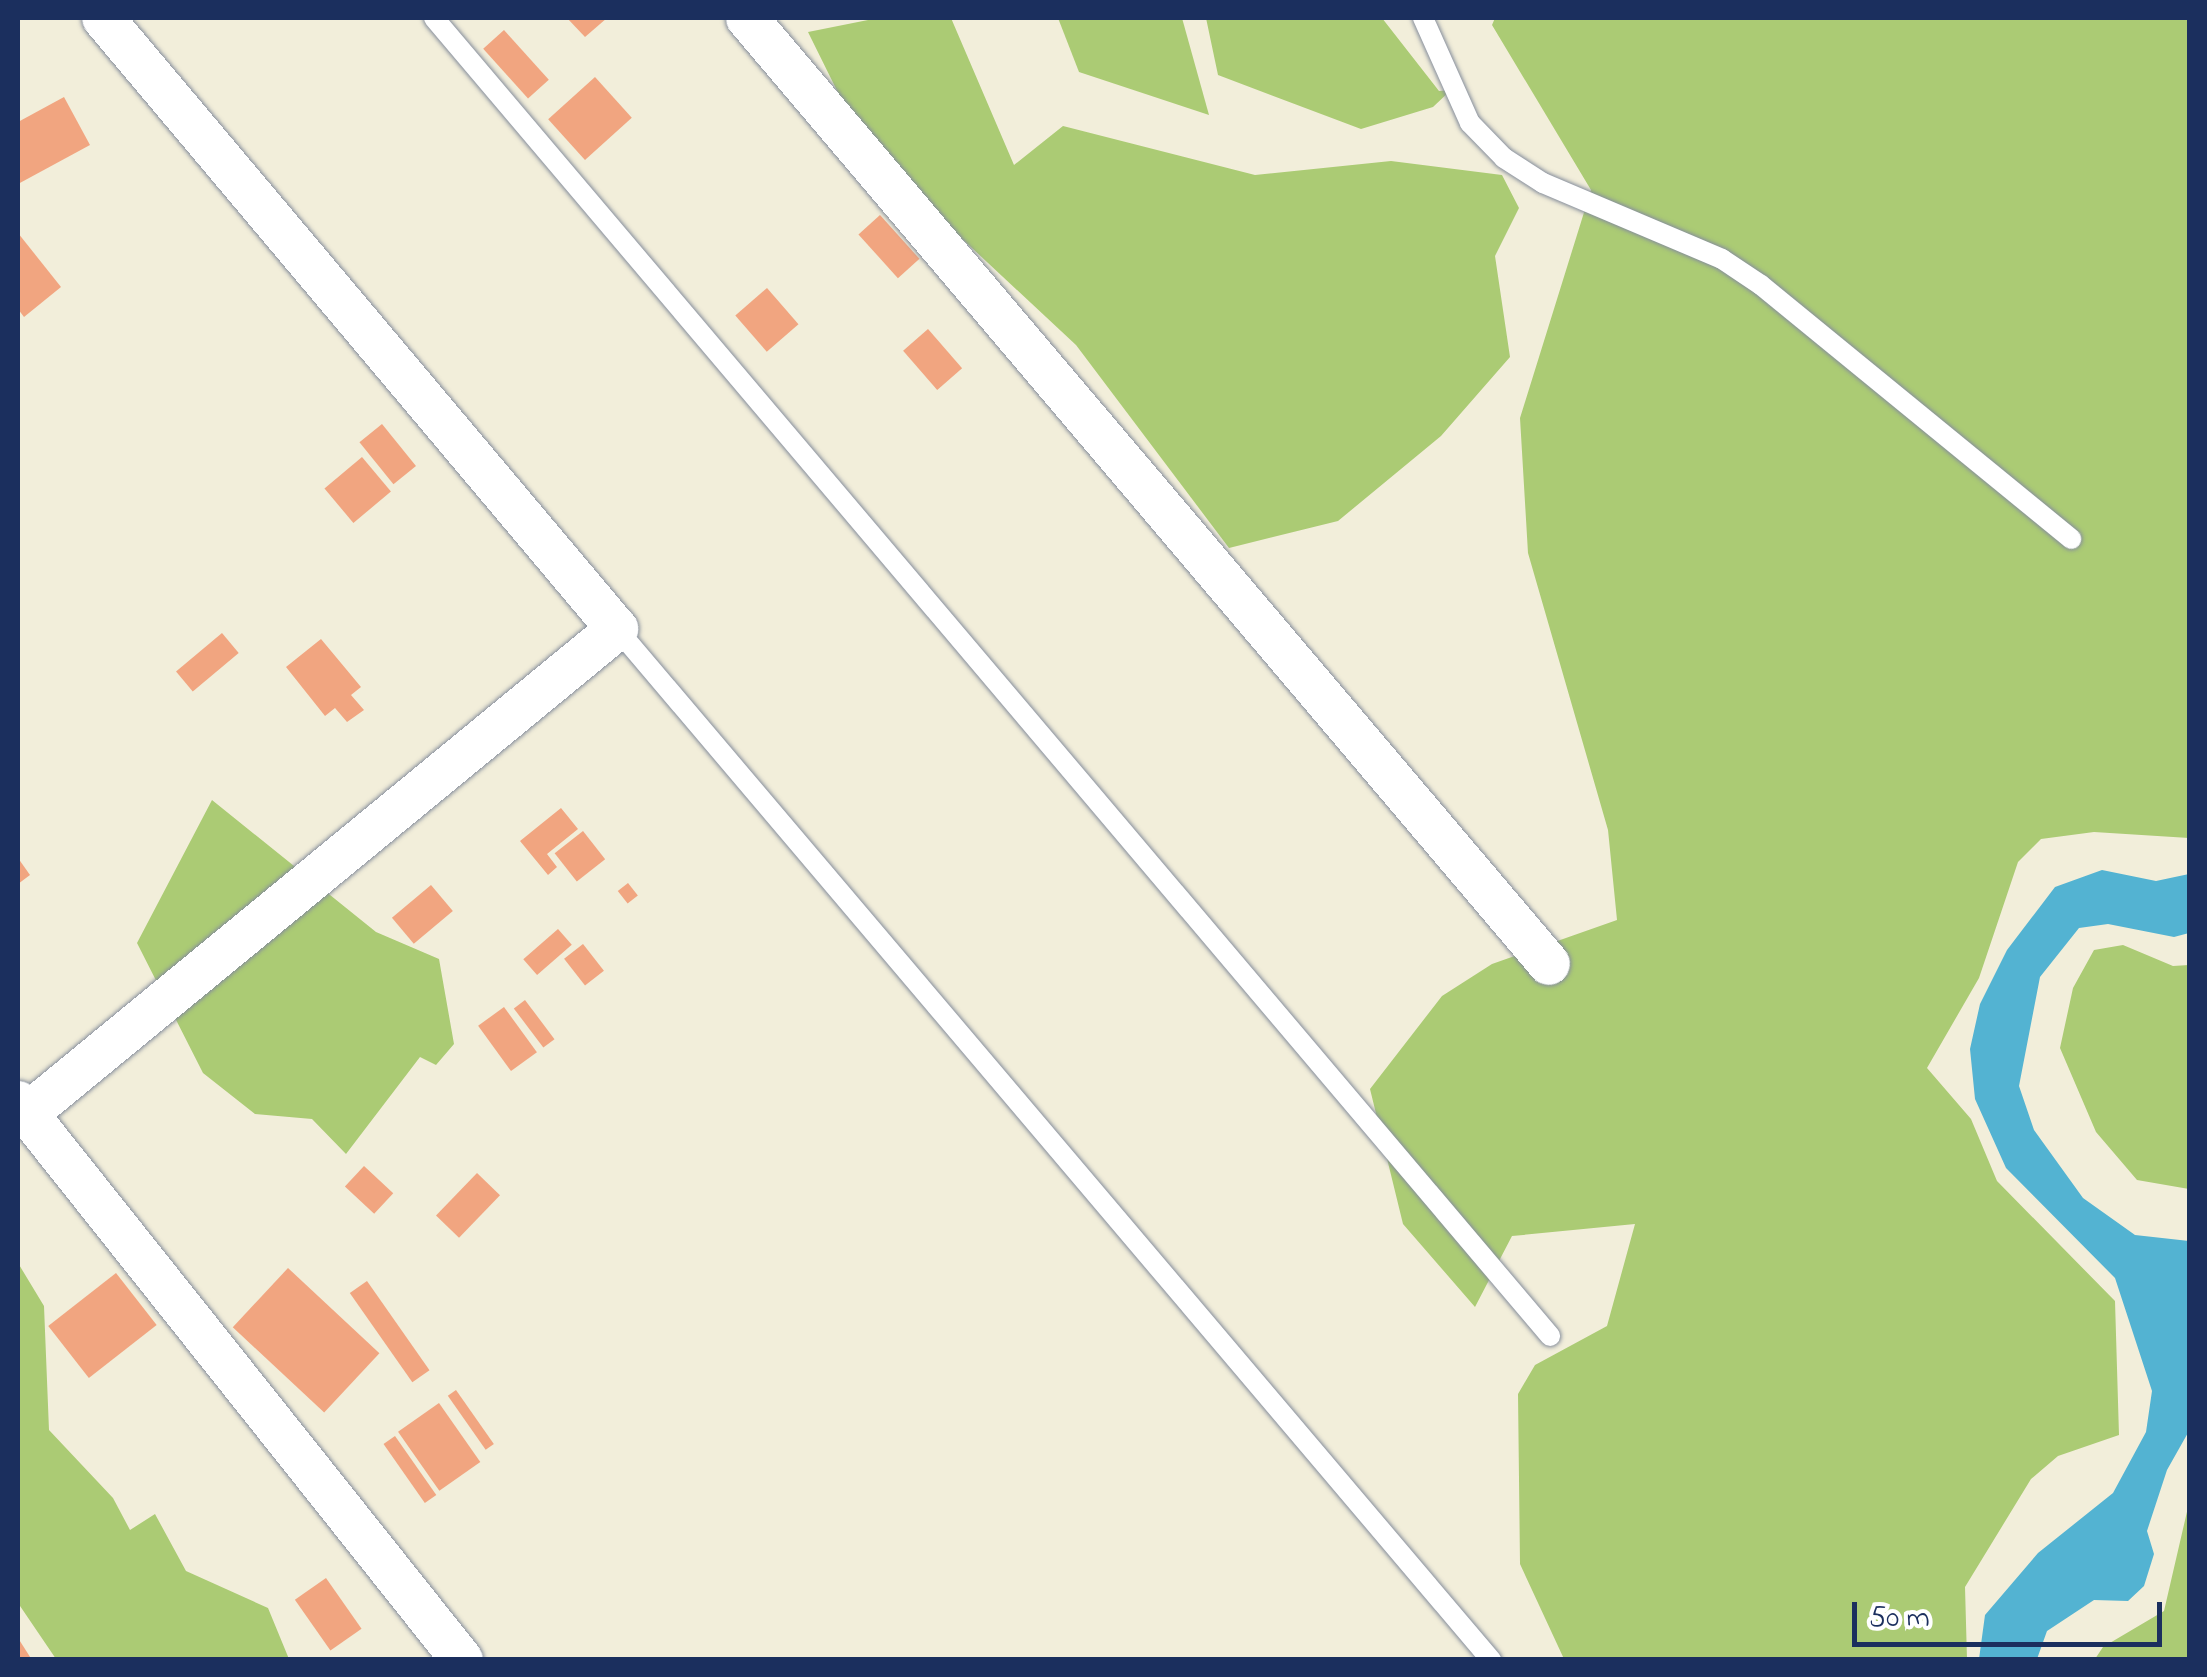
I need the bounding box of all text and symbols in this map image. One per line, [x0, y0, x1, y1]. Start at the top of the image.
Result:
scale bar [1857, 1582, 2167, 1644]
text: 50 m [1869, 1597, 1930, 1641]

